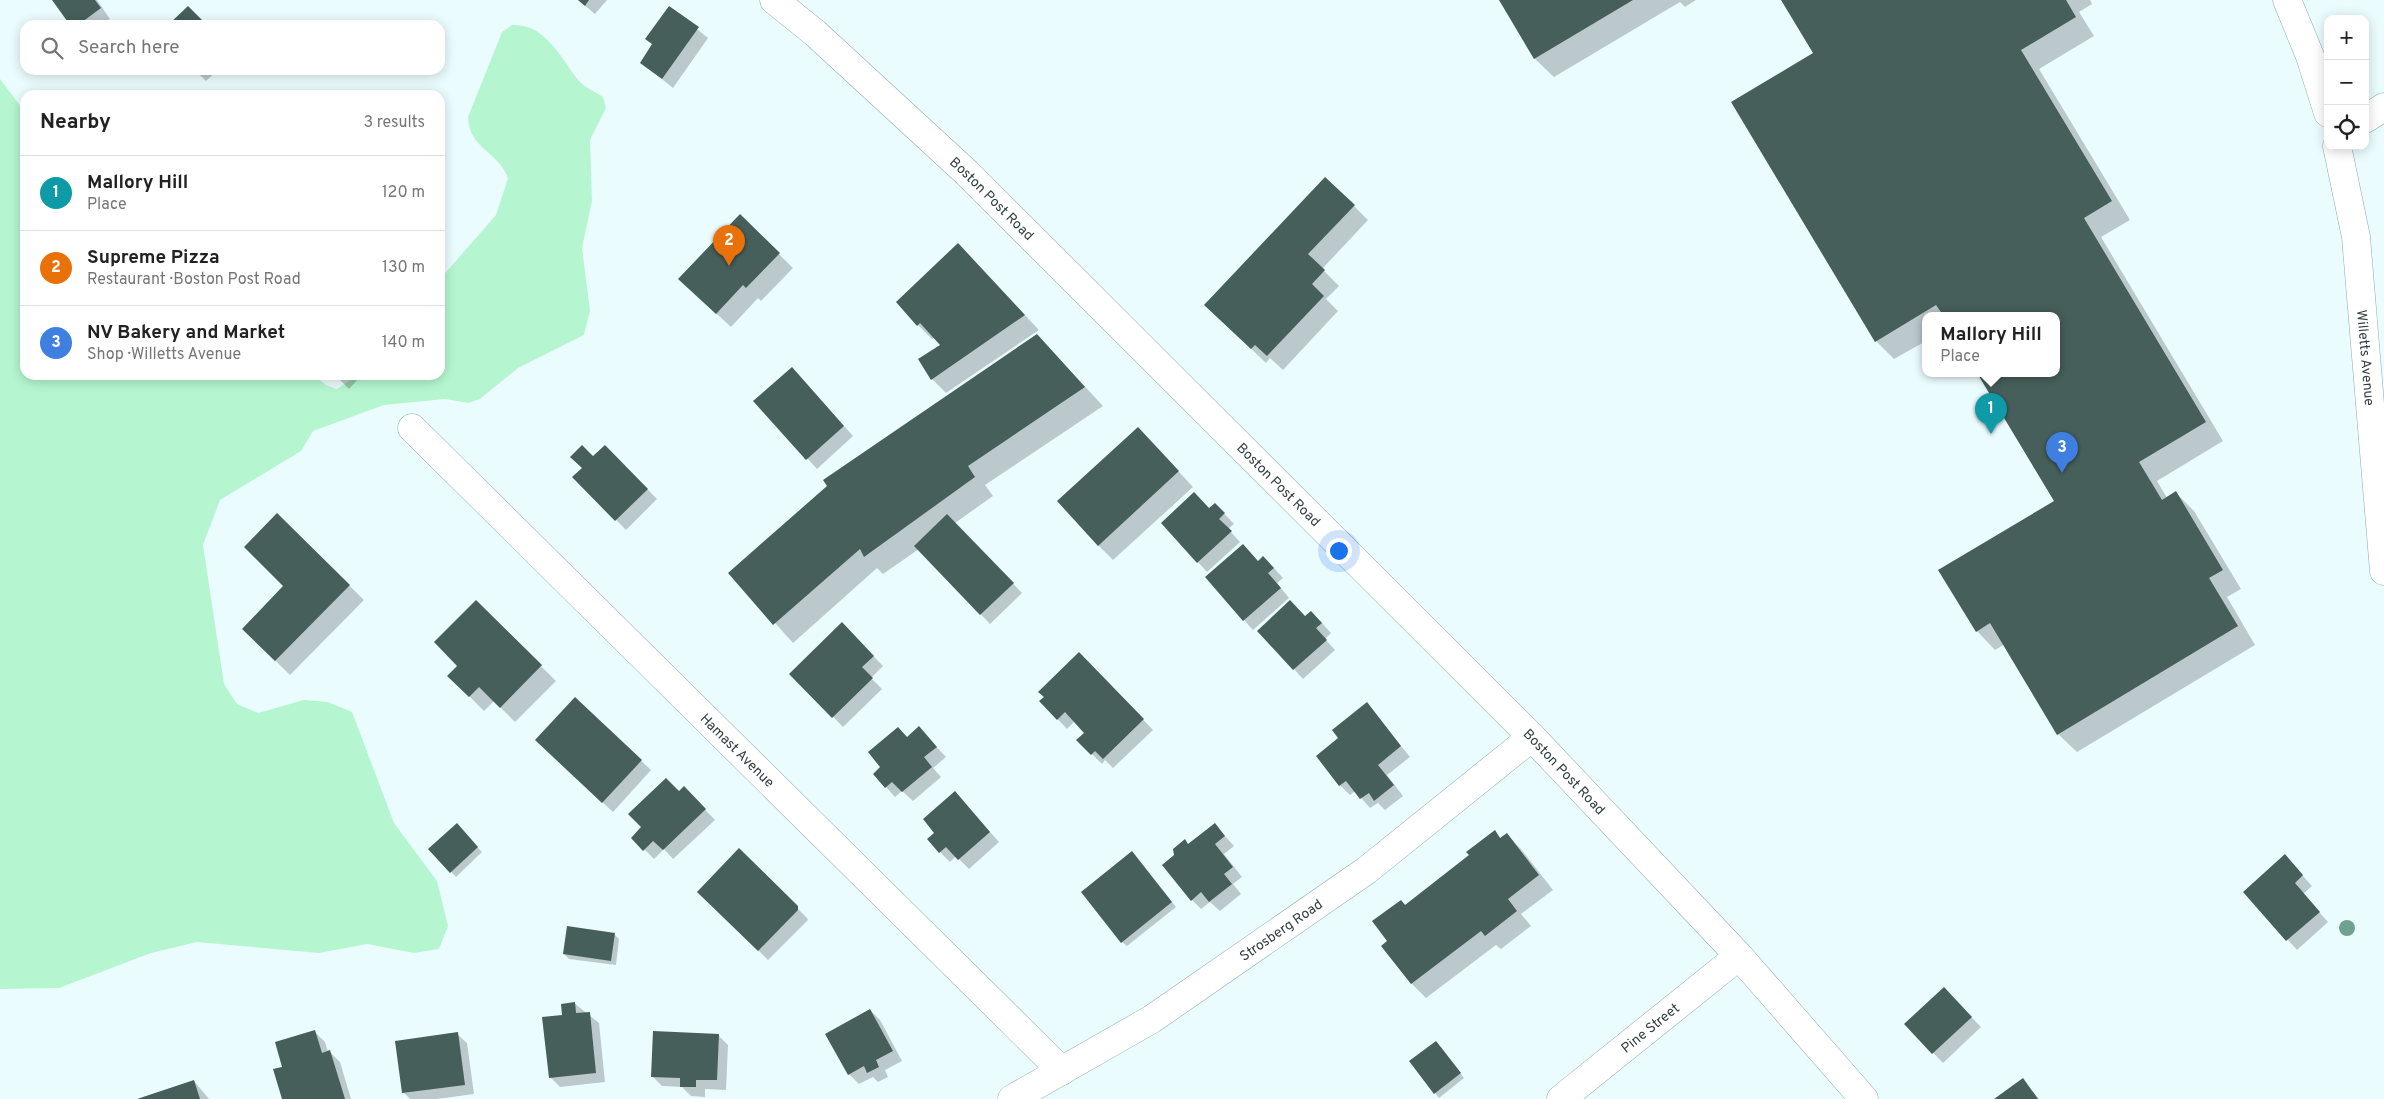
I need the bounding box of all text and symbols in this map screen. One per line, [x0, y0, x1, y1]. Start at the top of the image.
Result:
map controls [2324, 15, 2369, 150]
button: + [2324, 15, 2369, 60]
search box [20, 20, 445, 75]
icon: search [38, 34, 66, 62]
text: Search here [78, 36, 180, 60]
button: − [2324, 60, 2369, 105]
button: locate [2324, 105, 2369, 150]
text: Nearby [40, 109, 111, 136]
text: 3 results [363, 113, 425, 133]
street label: Boston Post Road [945, 154, 1037, 245]
text: Mallory Hill [87, 171, 188, 195]
text: 1 [53, 183, 59, 203]
text: 120 m [382, 183, 425, 203]
text: Place [87, 195, 127, 215]
pin: 2 [713, 225, 745, 266]
text: Supreme Pizza [87, 246, 220, 270]
text: 2 [51, 258, 61, 278]
text: 130 m [382, 258, 425, 278]
text: Restaurant · Boston Post Road [87, 270, 301, 290]
street label: Willetts Avenue [2352, 309, 2377, 407]
popup [1922, 312, 2060, 377]
text: NV Bakery and Market [87, 321, 285, 345]
text: Mallory Hill [1940, 323, 2042, 347]
text: 3 [51, 333, 61, 353]
text: 140 m [382, 333, 425, 353]
text: Shop · Willetts Avenue [87, 345, 241, 365]
text: Place [1940, 347, 1980, 367]
pin: 1 [1975, 393, 2007, 434]
pin: 3 [2046, 432, 2078, 473]
street label: Boston Post Road [1232, 440, 1323, 531]
your location [1326, 538, 1352, 564]
street label: Hamast Avenue [696, 711, 777, 792]
street label: Boston Post Road [1519, 726, 1608, 819]
street label: Strosberg Road [1237, 896, 1326, 966]
street label: Pine Street [1618, 1000, 1683, 1057]

